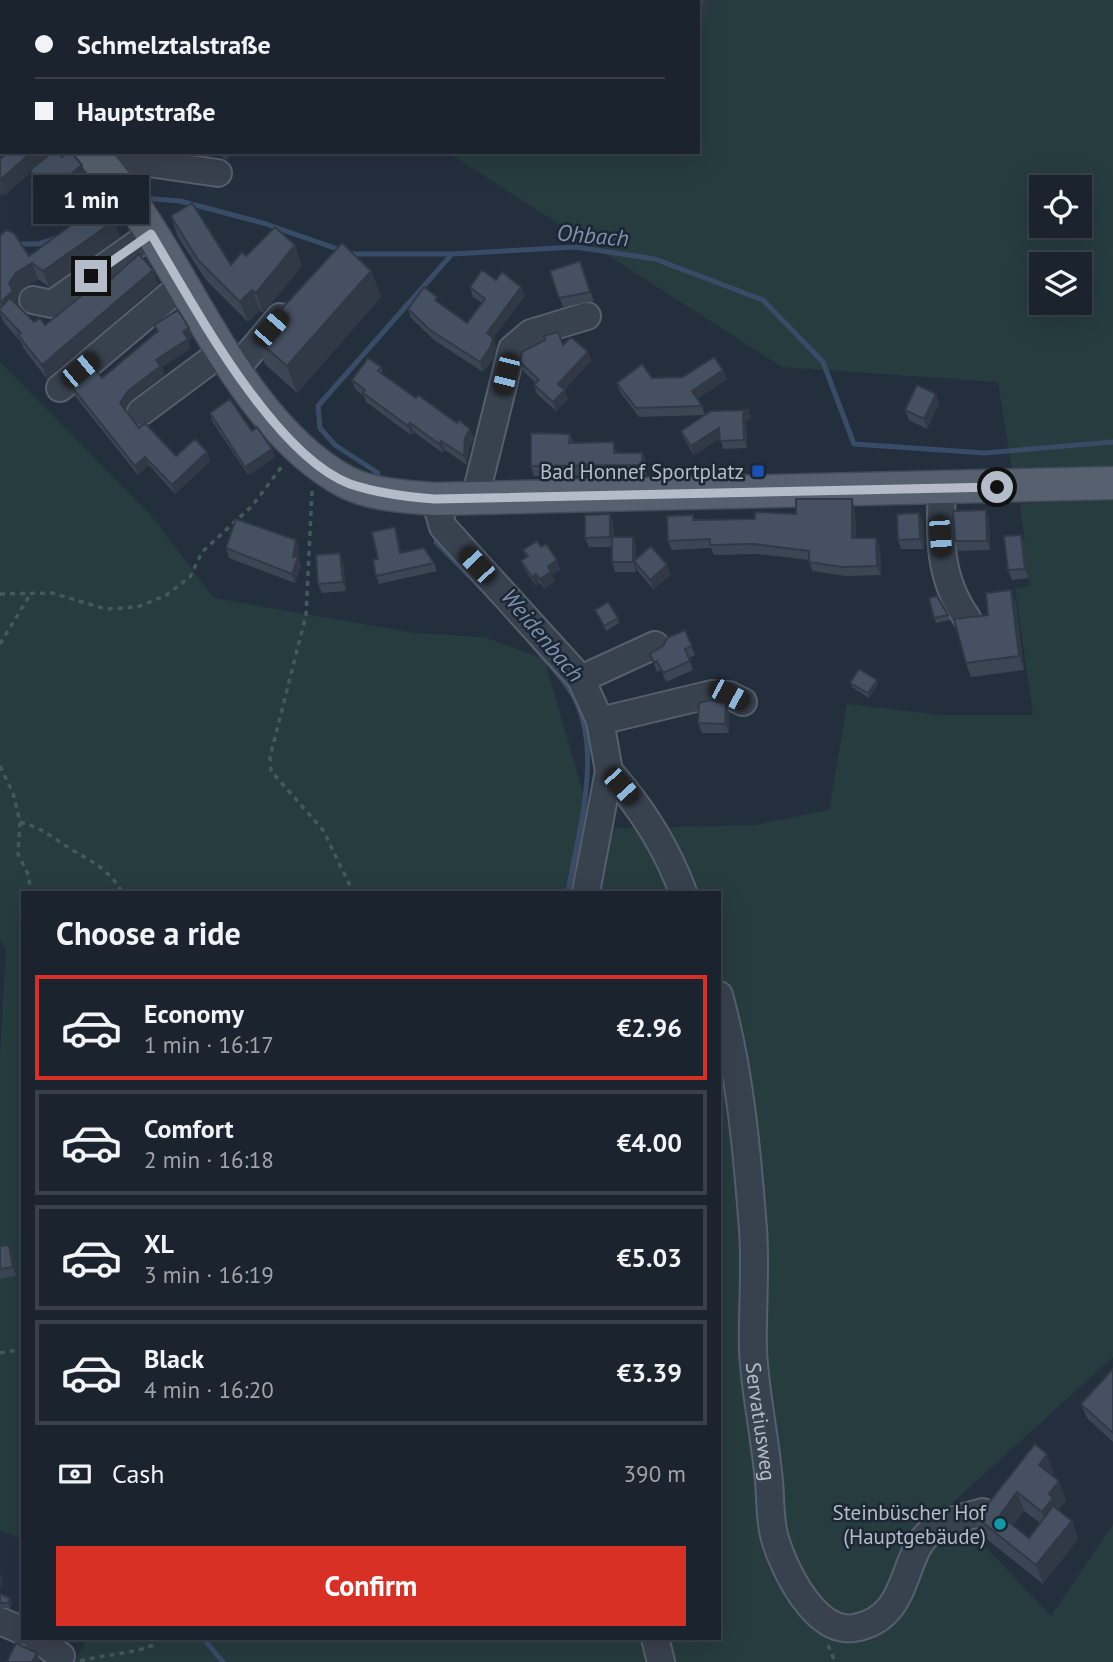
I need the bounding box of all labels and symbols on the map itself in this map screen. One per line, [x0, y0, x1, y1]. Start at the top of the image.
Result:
callout: 1 min [33, 174, 149, 224]
water label: Ohbach [556, 217, 630, 253]
route end [75, 260, 107, 292]
car [250, 305, 293, 351]
car [58, 348, 103, 392]
car [491, 351, 522, 397]
place label: Bad Honnef Sportplatz [540, 458, 744, 485]
marker: Bad Honnef Sportplatz [750, 463, 766, 479]
route start [981, 471, 1013, 503]
car [929, 514, 952, 558]
car [455, 542, 500, 588]
water label: Weidenbach [495, 582, 591, 688]
car [706, 676, 753, 714]
car [600, 763, 643, 809]
street label: Servatiusweg [740, 1361, 783, 1482]
place label: Steinbüscher Hof (Hauptgebäude) [832, 1499, 987, 1550]
marker: Steinbüscher Hof (Hauptgebäude) [992, 1516, 1008, 1532]

